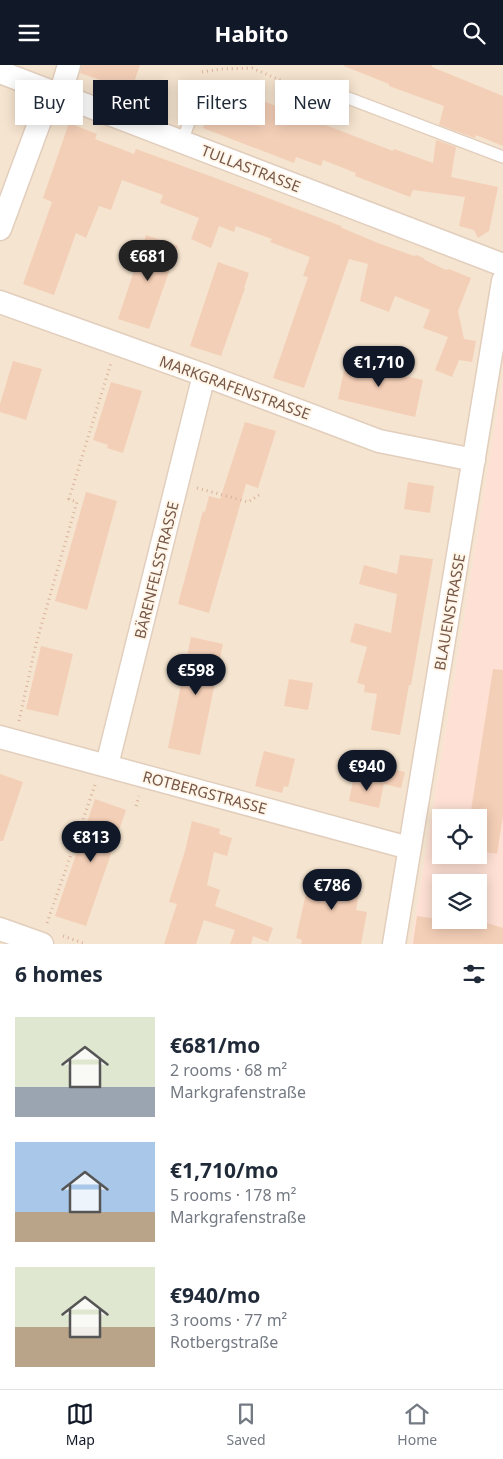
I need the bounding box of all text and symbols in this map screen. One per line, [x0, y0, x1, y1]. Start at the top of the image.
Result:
text: Habito [215, 18, 288, 48]
icon: menu [15, 19, 43, 47]
icon: search [460, 19, 488, 47]
chip: Buy [15, 80, 83, 125]
chip: Rent [93, 80, 168, 125]
chip: Filters [178, 80, 265, 125]
chip: New [275, 80, 349, 125]
street label: TULLASTRASSE [198, 140, 304, 196]
pin: €681 [118, 239, 178, 282]
text: €681 [130, 245, 166, 267]
pin: €1,710 [338, 345, 420, 388]
street label: MARKGRAFENSTRASSE [157, 350, 313, 424]
text: €1,710 [354, 351, 404, 373]
street label: BÄRENFELSSTRASSE [129, 499, 183, 641]
street label: BLAUENSTRASSE [429, 552, 469, 672]
pin: €598 [166, 653, 226, 696]
text: €598 [178, 659, 214, 681]
pin: €940 [337, 749, 397, 792]
text: €940 [349, 755, 385, 777]
street label: ROTBERGSTRASSE [141, 766, 269, 818]
map controls [432, 809, 487, 929]
button: locate [432, 809, 487, 864]
pin: €813 [61, 821, 121, 863]
text: €813 [73, 826, 109, 848]
pin: €786 [302, 869, 362, 911]
text: €786 [314, 874, 350, 896]
button: layers [432, 874, 487, 929]
text: 6 homes [15, 960, 103, 988]
icon: filters [460, 960, 488, 988]
text: €681/mo [170, 1031, 260, 1059]
icon: home [55, 1037, 115, 1097]
text: 2 rooms · 68 m² [170, 1059, 287, 1081]
text: Markgrafenstraße [170, 1081, 306, 1103]
text: €1,710/mo [170, 1156, 278, 1184]
icon: home [55, 1162, 115, 1222]
text: 5 rooms · 178 m² [170, 1184, 296, 1206]
text: Markgrafenstraße [170, 1206, 306, 1228]
text: €940/mo [170, 1281, 260, 1309]
icon: home [55, 1287, 115, 1347]
text: 3 rooms · 77 m² [170, 1309, 287, 1331]
text: Rotbergstraße [170, 1331, 278, 1353]
tab: Map [66, 1400, 95, 1449]
tab: Saved [227, 1400, 266, 1449]
tab: Home [397, 1400, 437, 1449]

